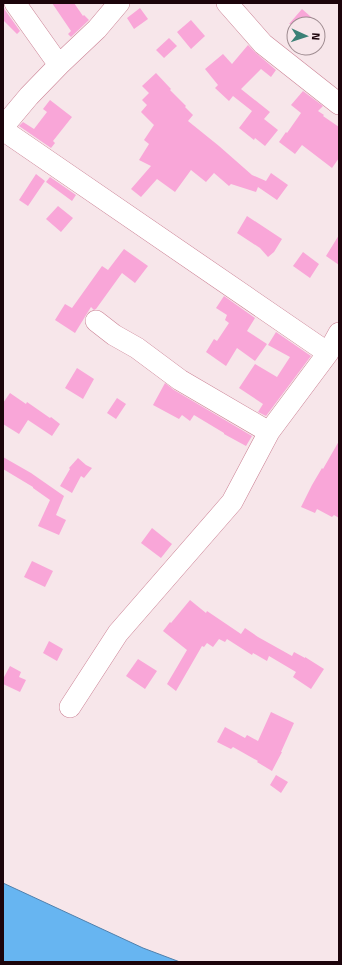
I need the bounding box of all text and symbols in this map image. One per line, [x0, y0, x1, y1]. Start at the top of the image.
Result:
north arrow [286, 16, 326, 56]
text: N [308, 32, 324, 41]

